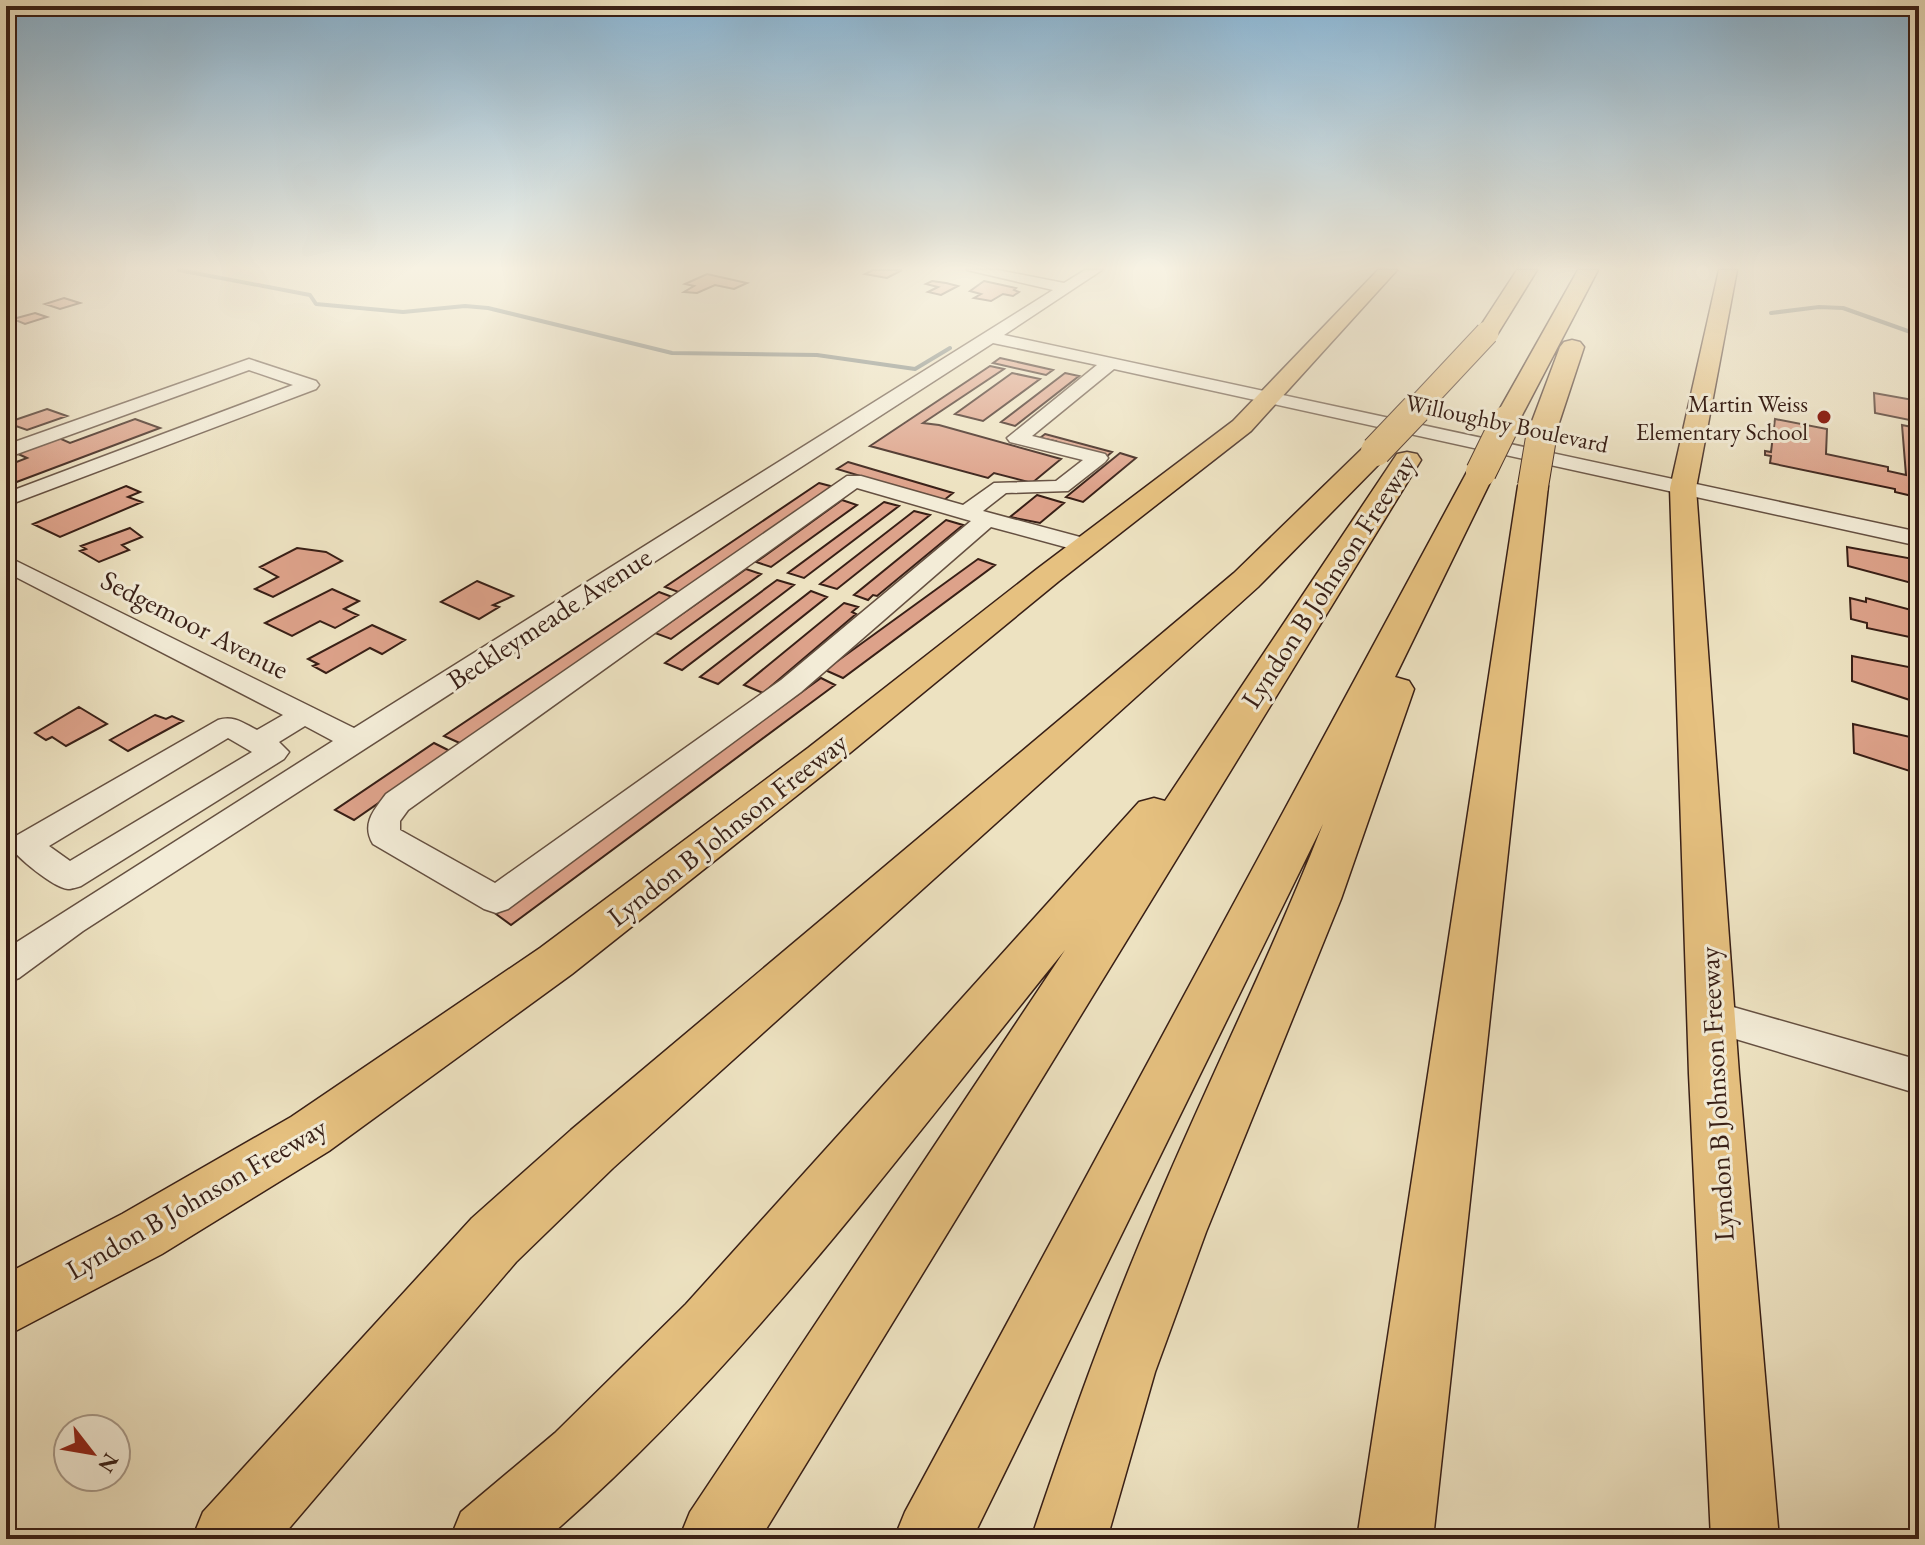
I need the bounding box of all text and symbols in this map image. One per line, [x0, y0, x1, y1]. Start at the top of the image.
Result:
street label: Willoughby Boulevard [1403, 386, 1612, 460]
place label: Martin Weiss Elementary School [1636, 388, 1808, 447]
marker: Martin Weiss Elementary School [1815, 408, 1833, 426]
street label: Lyndon B Johnson Freeway [1233, 447, 1424, 715]
street label: Beckleymeade Avenue [440, 538, 658, 697]
street label: Sedgemoor Avenue [95, 561, 295, 687]
street label: Lyndon B Johnson Freeway [600, 724, 855, 934]
street label: Lyndon B Johnson Freeway [1690, 945, 1742, 1242]
street label: Lyndon B Johnson Freeway [59, 1108, 333, 1287]
north arrow [52, 1413, 132, 1493]
text: N [92, 1448, 126, 1478]

